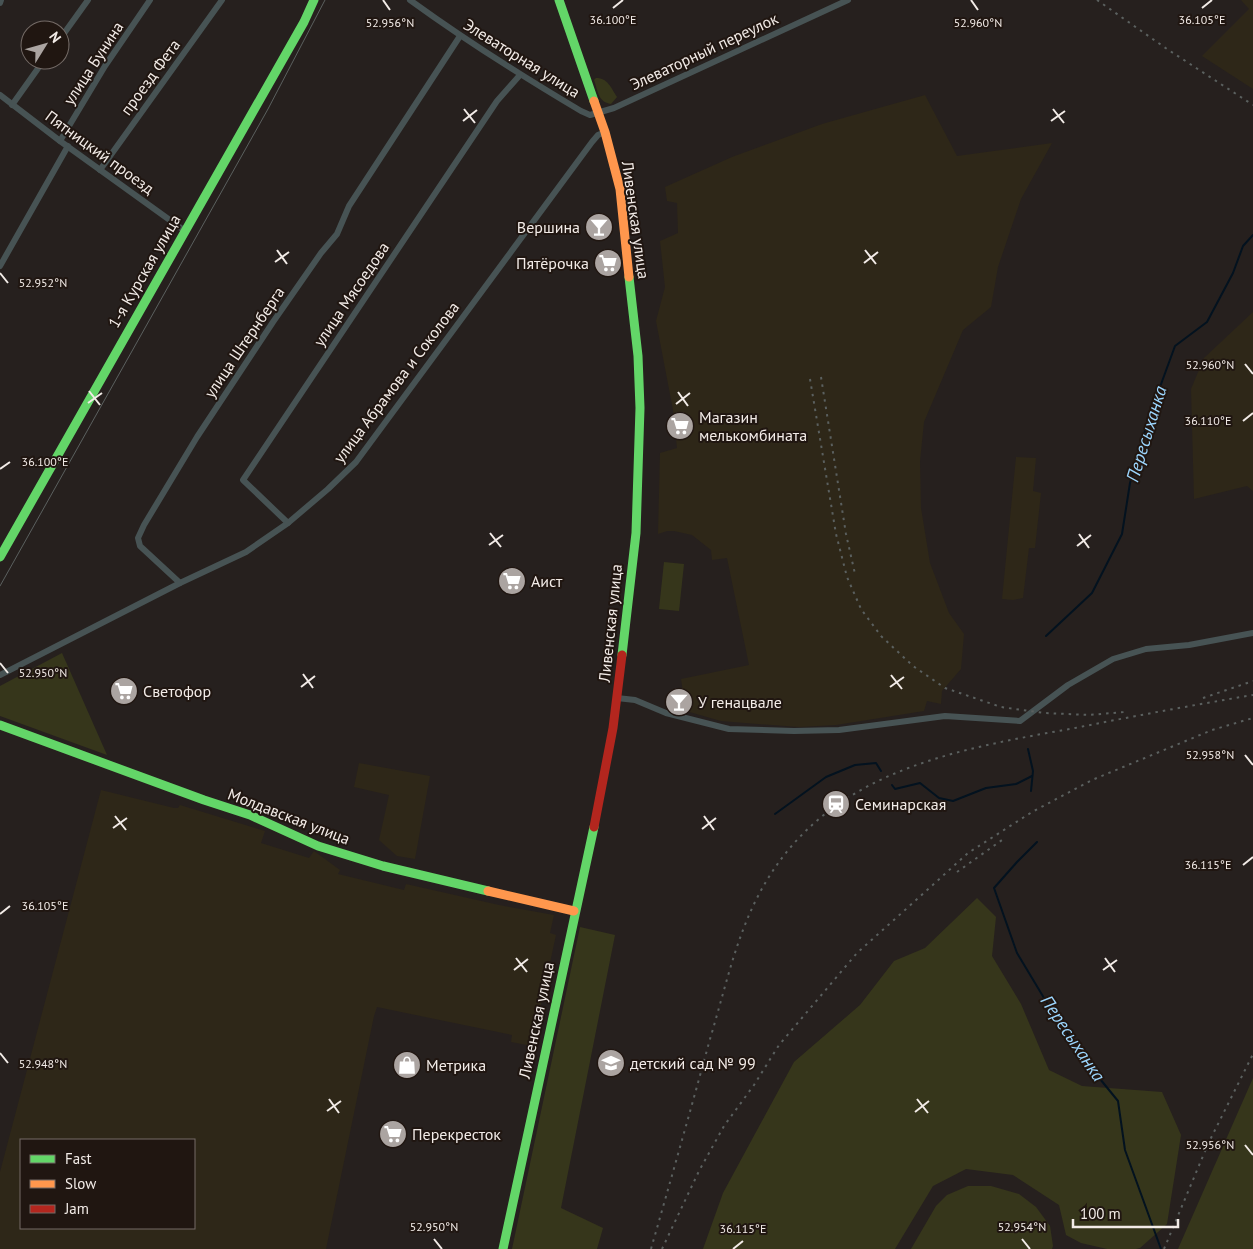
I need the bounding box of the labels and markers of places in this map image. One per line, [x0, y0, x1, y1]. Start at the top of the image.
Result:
bar icon: Вершина [584, 212, 614, 242]
place label: Вершина [517, 217, 580, 237]
supermarket icon: Пятёрочка [593, 248, 623, 278]
place label: Пятёрочка [516, 253, 589, 273]
place label: Магазин мелькомбината [699, 407, 807, 445]
supermarket icon: Магазин мелькомбината [665, 411, 695, 441]
supermarket icon: Аист [497, 566, 527, 596]
place label: Аист [531, 571, 563, 591]
supermarket icon: Светофор [109, 676, 139, 706]
place label: Светофор [143, 681, 211, 701]
bar icon: У генацвале [664, 687, 694, 717]
place label: У генацвале [698, 692, 782, 712]
station icon: Семинарская [821, 789, 851, 819]
place label: Семинарская [855, 794, 946, 814]
school or university icon: детский сад № 99 [596, 1048, 626, 1078]
shop icon: Метрика [392, 1050, 422, 1080]
place label: детский сад № 99 [630, 1053, 756, 1073]
place label: Метрика [426, 1055, 486, 1075]
supermarket icon: Перекресток [378, 1119, 408, 1149]
place label: Перекресток [412, 1124, 501, 1144]

